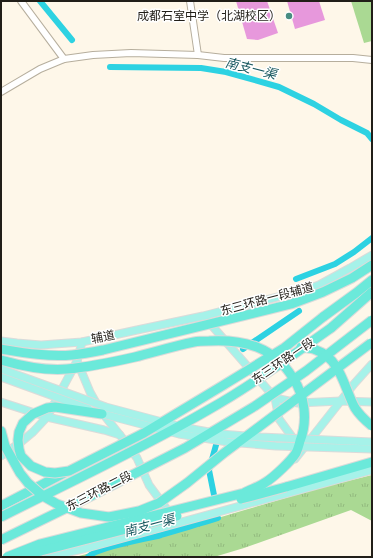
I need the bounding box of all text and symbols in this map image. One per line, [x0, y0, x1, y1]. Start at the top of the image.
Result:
place label: 成都石室中学（北湖校区） [137, 8, 281, 23]
marker: 成都石室中学（北湖校区） [284, 11, 294, 21]
water label: 南支一渠 [224, 54, 280, 84]
street label: 东三环路一段辅道 [219, 279, 315, 318]
street label: 辅道 [90, 327, 116, 346]
street label: 东三环路一段 [249, 334, 317, 387]
street label: 东三环路二段 [63, 468, 134, 514]
water label: 南支一渠 [122, 510, 178, 540]

